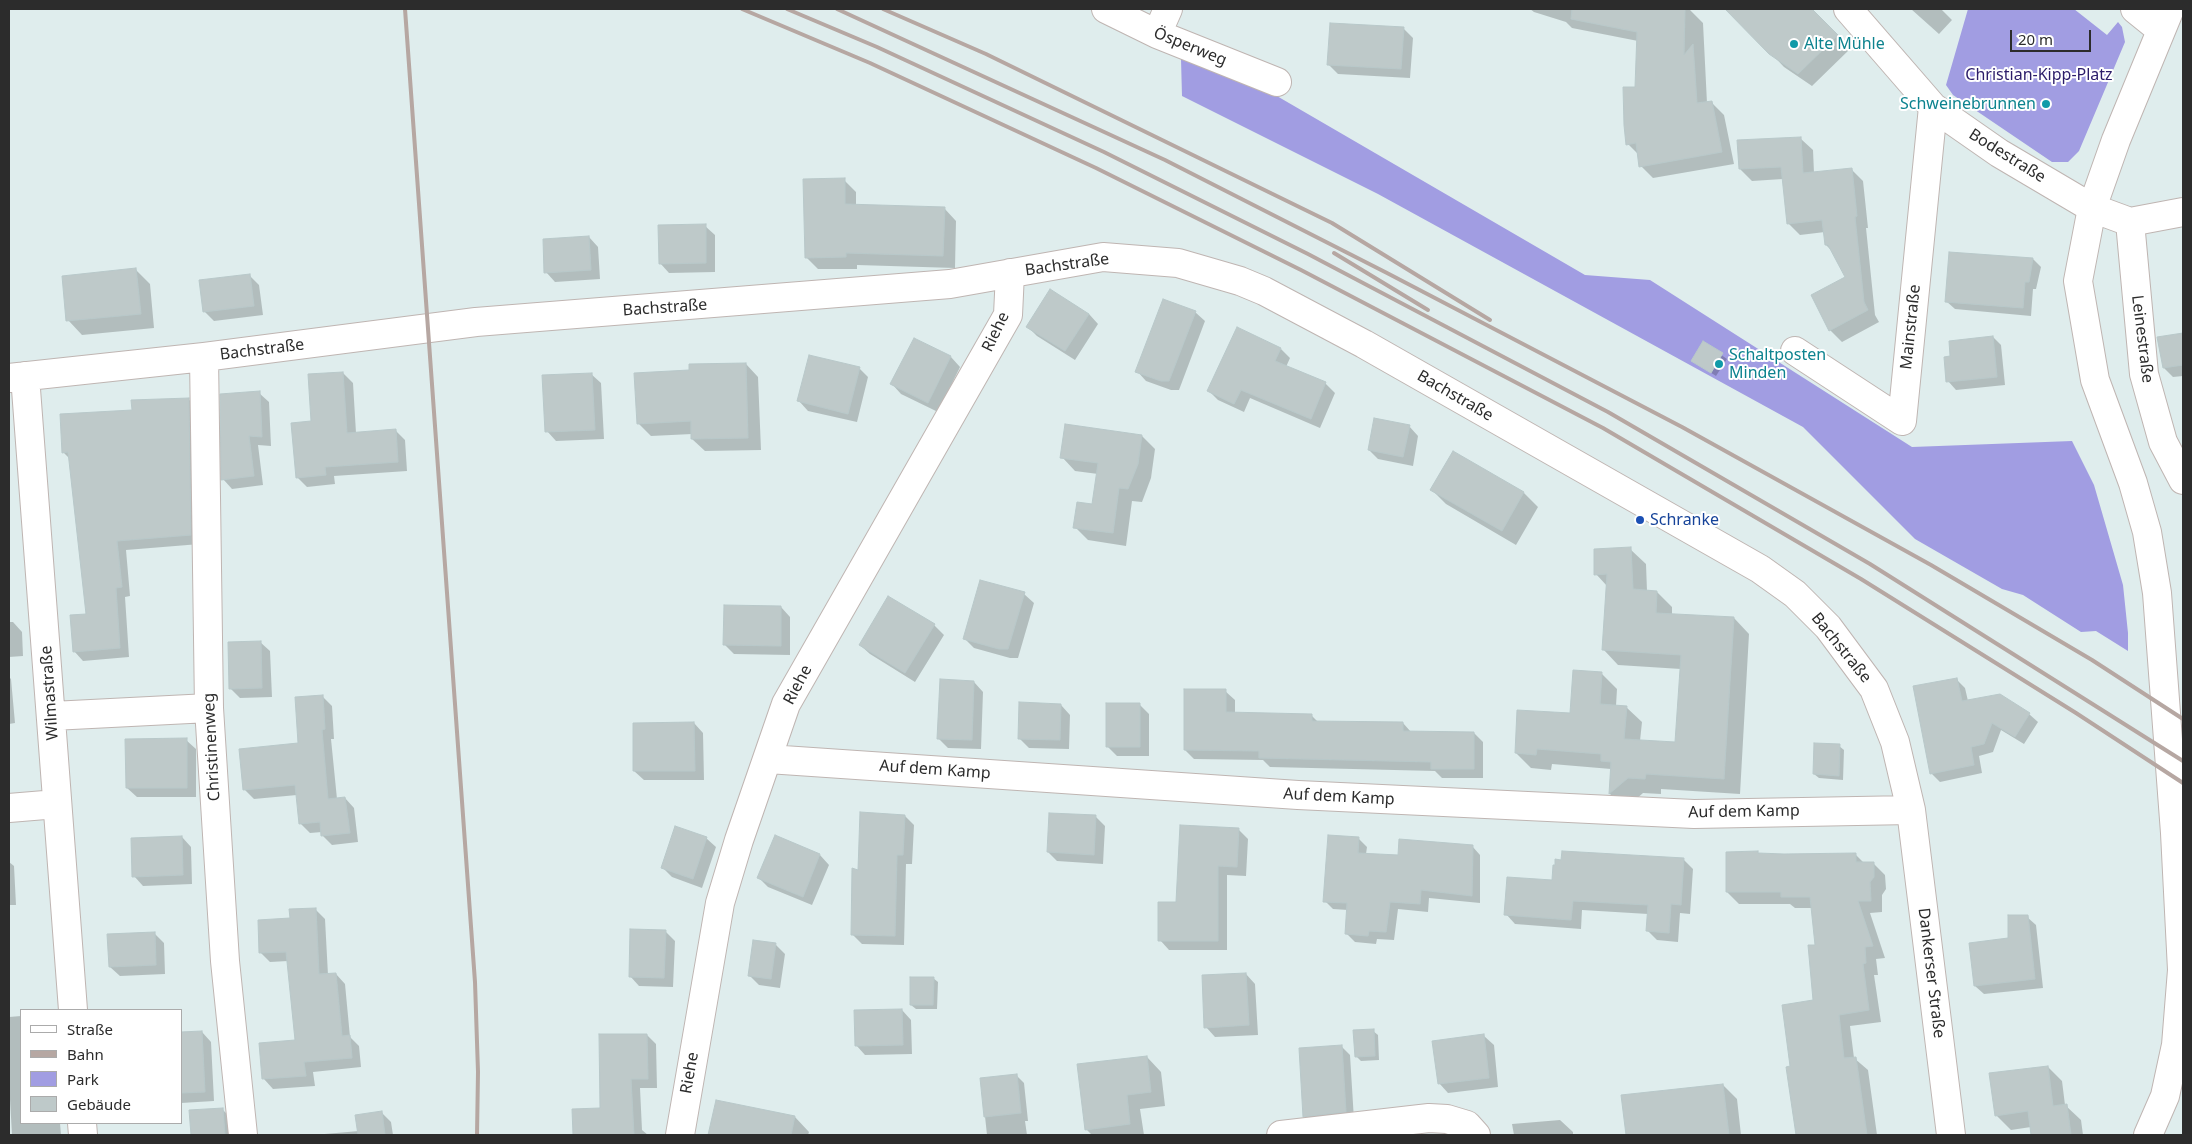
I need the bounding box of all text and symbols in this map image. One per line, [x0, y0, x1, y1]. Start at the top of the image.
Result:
scale bar [2012, 20, 2093, 52]
street label: Ösperweg [1151, 24, 1229, 70]
text: 20 m [2018, 29, 2053, 49]
place label: Alte Mühle [1804, 34, 1885, 54]
marker: Alte Mühle [1788, 38, 1800, 50]
park label: Christian-Kipp-Platz [1965, 65, 2113, 85]
place label: Schweinebrunnen [1900, 94, 2036, 114]
marker: Schweinebrunnen [2040, 98, 2052, 110]
street label: Bodestraße [1965, 125, 2049, 187]
street label: Bachstraße [1024, 250, 1110, 280]
street label: Mainstraße [1897, 284, 1925, 370]
street label: Leinestraße [2127, 294, 2157, 384]
street label: Bachstraße [622, 295, 708, 321]
street label: Riehe [978, 309, 1014, 355]
street label: Bachstraße [219, 335, 305, 365]
place label: Schaltposten Minden [1729, 345, 1826, 383]
marker: Schaltposten Minden [1713, 358, 1725, 370]
street label: Bachstraße [1413, 366, 1497, 426]
place label: Schranke [1650, 510, 1719, 530]
marker: Schranke [1634, 514, 1646, 526]
street label: Bachstraße [1807, 609, 1875, 687]
street label: Wilmastraße [37, 645, 63, 741]
street label: Riehe [780, 662, 816, 708]
street label: Christinenweg [200, 692, 224, 802]
street label: Auf dem Kamp [879, 757, 991, 783]
street label: Auf dem Kamp [1283, 784, 1395, 810]
street label: Auf dem Kamp [1688, 801, 1800, 823]
street label: Dankerser Straße [1913, 907, 1949, 1039]
legend [20, 1009, 182, 1124]
text: Straße [67, 1019, 113, 1039]
text: Bahn [67, 1044, 104, 1064]
street label: Riehe [677, 1051, 703, 1095]
text: Park [67, 1069, 99, 1089]
text: Gebäude [67, 1094, 131, 1114]

